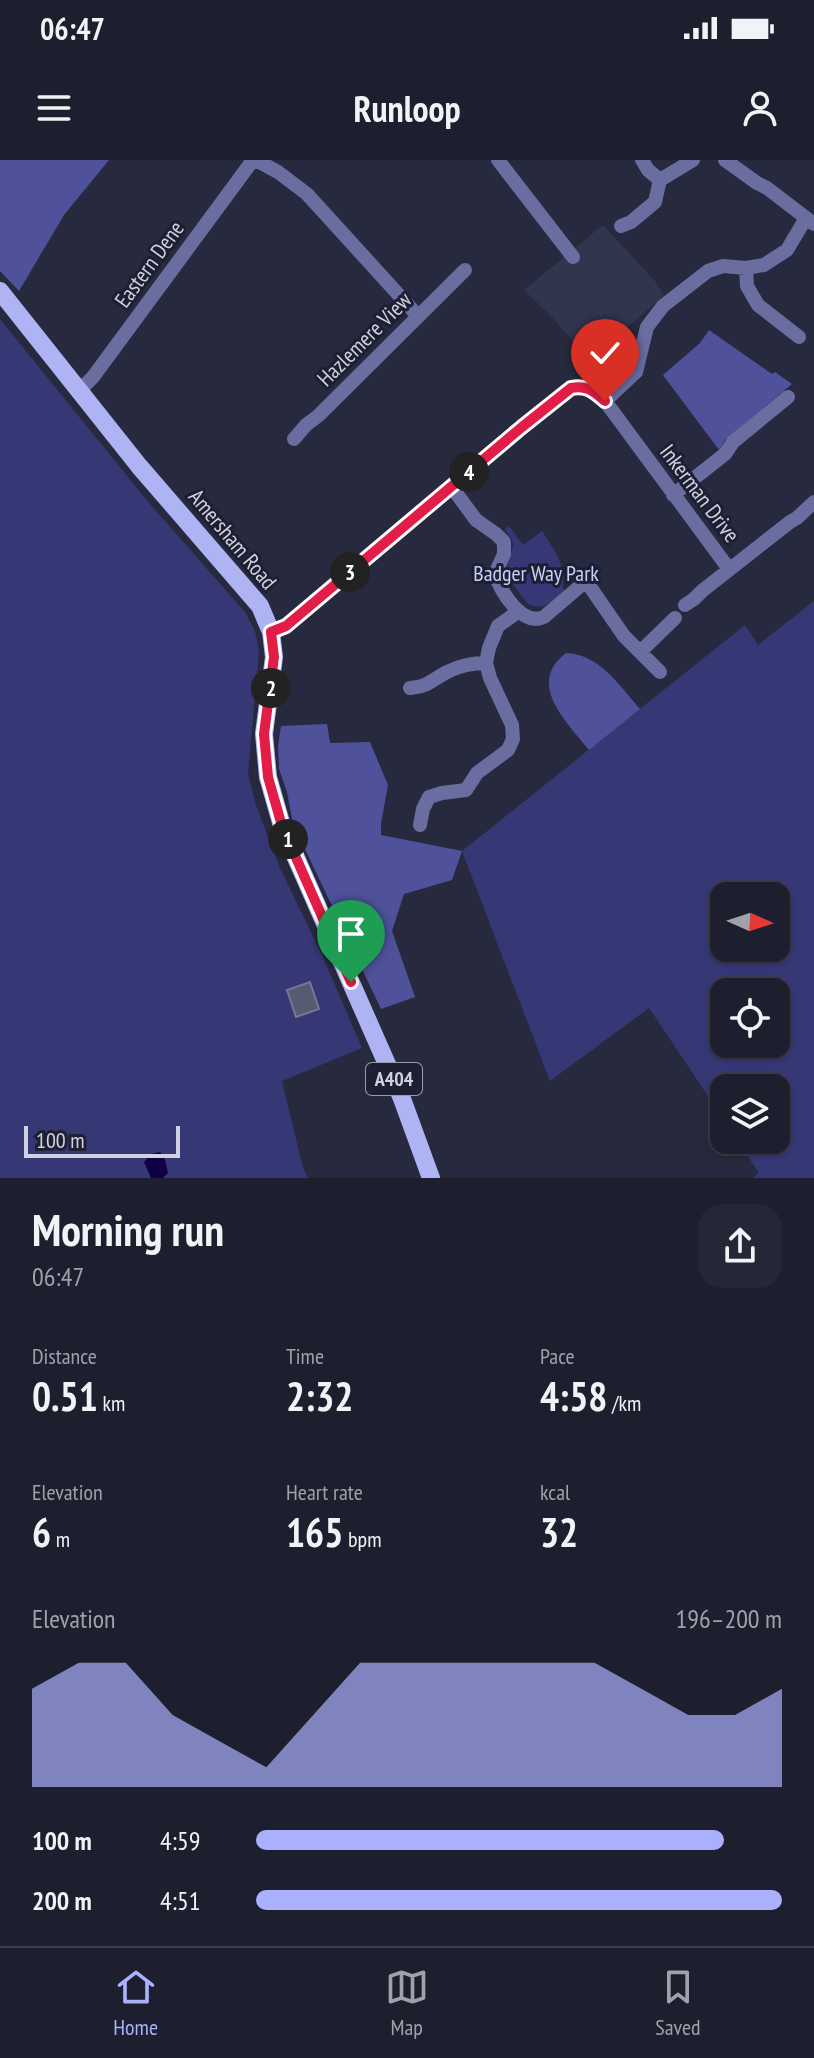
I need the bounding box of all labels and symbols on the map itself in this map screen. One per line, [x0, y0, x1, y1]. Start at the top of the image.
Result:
street label: Eastern Dene [108, 215, 190, 313]
street label: Hazlemere View [311, 286, 417, 392]
pin [571, 319, 639, 401]
street label: Inkerman Drive [654, 438, 746, 548]
pin: 4 [449, 452, 489, 492]
street label: Amersham Road [183, 483, 283, 595]
pin: 3 [330, 552, 370, 592]
park label: Badger Way Park [473, 559, 599, 587]
pin: 2 [251, 668, 291, 708]
pin: 1 [268, 819, 308, 859]
north arrow [710, 882, 790, 962]
pin [317, 900, 385, 982]
road number: A404 [366, 1063, 422, 1095]
scale bar [24, 1122, 180, 1158]

